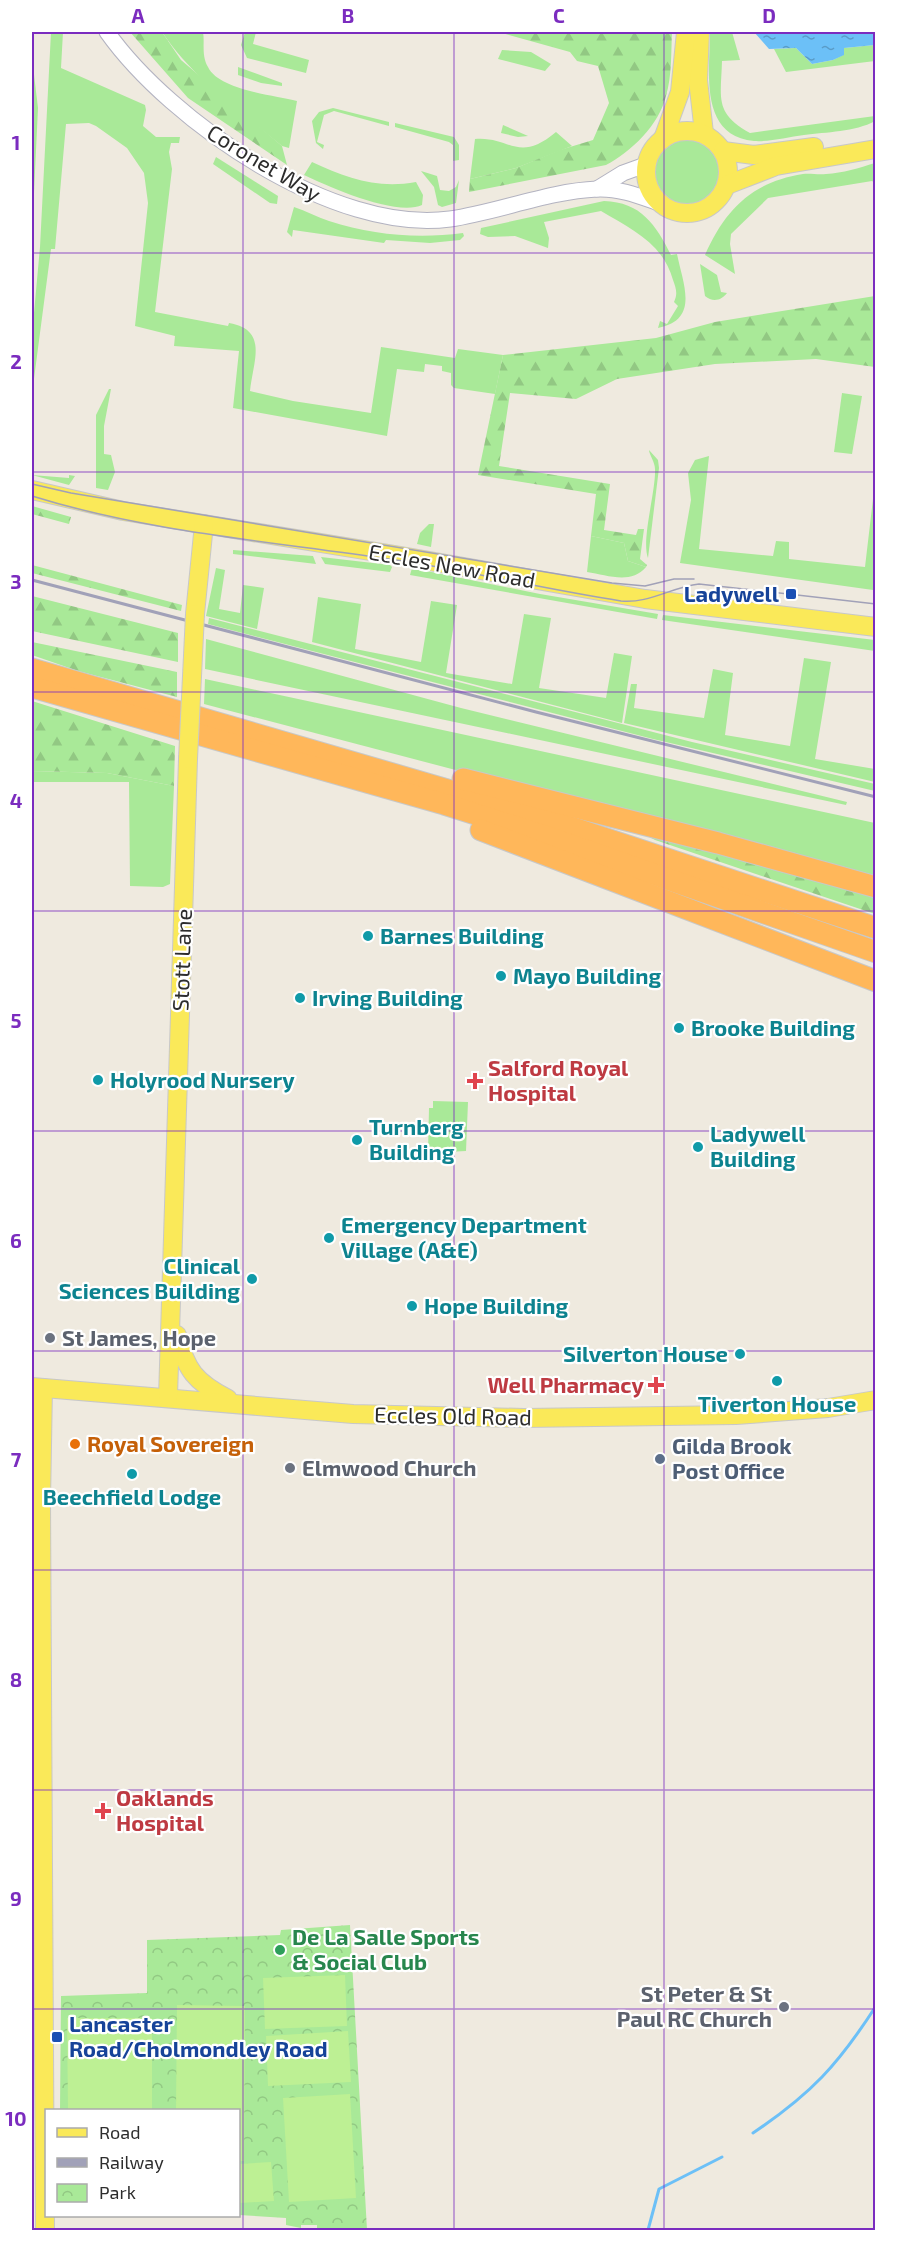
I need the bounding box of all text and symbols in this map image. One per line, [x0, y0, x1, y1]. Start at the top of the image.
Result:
text: A [131, 3, 145, 27]
text: B [342, 3, 354, 27]
text: C [553, 3, 565, 27]
text: D [762, 3, 776, 27]
street label: Coronet Way [203, 118, 326, 206]
text: 1 [12, 130, 20, 154]
text: 2 [10, 349, 22, 373]
street label: Eccles New Road [367, 538, 537, 592]
text: 3 [10, 569, 22, 593]
place label: Ladywell [684, 580, 780, 607]
marker: Ladywell [784, 587, 798, 601]
text: 4 [10, 788, 23, 812]
street label: Stott Lane [166, 908, 196, 1012]
place label: Barnes Building [380, 922, 544, 948]
marker: Barnes Building [361, 929, 375, 943]
place label: Mayo Building [513, 962, 661, 989]
marker: Mayo Building [494, 969, 508, 983]
place label: Irving Building [312, 984, 463, 1010]
marker: Irving Building [293, 991, 307, 1005]
text: 5 [10, 1008, 22, 1032]
place label: Brooke Building [691, 1014, 855, 1040]
marker: Brooke Building [672, 1021, 686, 1035]
place label: Salford Royal Hospital [488, 1054, 629, 1105]
place label: Holyrood Nursery [110, 1066, 295, 1093]
marker: Salford Royal Hospital [466, 1072, 484, 1090]
marker: Holyrood Nursery [91, 1073, 105, 1087]
place label: Turnberg Building [369, 1113, 464, 1164]
place label: Ladywell Building [710, 1120, 806, 1171]
marker: Turnberg Building [350, 1133, 364, 1147]
marker: Ladywell Building [691, 1140, 705, 1154]
place label: Emergency Department Village (A&E) [341, 1211, 587, 1262]
text: 6 [10, 1228, 22, 1252]
marker: Emergency Department Village (A&E) [322, 1231, 336, 1245]
place label: Clinical Sciences Building [59, 1252, 241, 1303]
marker: Clinical Sciences Building [245, 1272, 259, 1286]
place label: Hope Building [424, 1292, 568, 1318]
marker: Hope Building [405, 1299, 419, 1313]
place label: St James, Hope [62, 1324, 216, 1350]
marker: St James, Hope [43, 1331, 57, 1345]
place label: Silverton House [563, 1340, 728, 1366]
marker: Silverton House [733, 1347, 747, 1361]
place label: Well Pharmacy [487, 1371, 645, 1398]
marker: Tiverton House [770, 1374, 784, 1388]
marker: Well Pharmacy [649, 1378, 663, 1392]
place label: Tiverton House [698, 1390, 856, 1416]
street label: Eccles Old Road [374, 1401, 532, 1429]
place label: Royal Sovereign [87, 1430, 254, 1457]
place label: Gilda Brook Post Office [672, 1432, 792, 1483]
marker: Royal Sovereign [68, 1437, 82, 1451]
text: 7 [11, 1447, 22, 1471]
marker: Gilda Brook Post Office [653, 1452, 667, 1466]
place label: Elmwood Church [302, 1454, 477, 1480]
marker: Elmwood Church [283, 1461, 297, 1475]
marker: Beechfield Lodge [125, 1467, 139, 1481]
place label: Beechfield Lodge [43, 1483, 221, 1509]
text: 8 [10, 1667, 22, 1691]
place label: Oaklands Hospital [116, 1784, 214, 1835]
marker: Oaklands Hospital [94, 1802, 112, 1820]
text: 9 [10, 1886, 22, 1910]
place label: De La Salle Sports & Social Club [292, 1923, 479, 1974]
marker: De La Salle Sports & Social Club [273, 1943, 287, 1957]
place label: St Peter & St Paul RC Church [617, 1980, 772, 2031]
marker: St Peter & St Paul RC Church [777, 2000, 791, 2014]
place label: Lancaster Road/Cholmondley Road [69, 2010, 328, 2062]
marker: Lancaster Road/Cholmondley Road [50, 2030, 64, 2044]
text: 10 [5, 2106, 27, 2130]
legend [45, 2109, 240, 2217]
text: Road [99, 2121, 140, 2143]
text: Railway [99, 2151, 164, 2173]
text: Park [99, 2181, 136, 2203]

